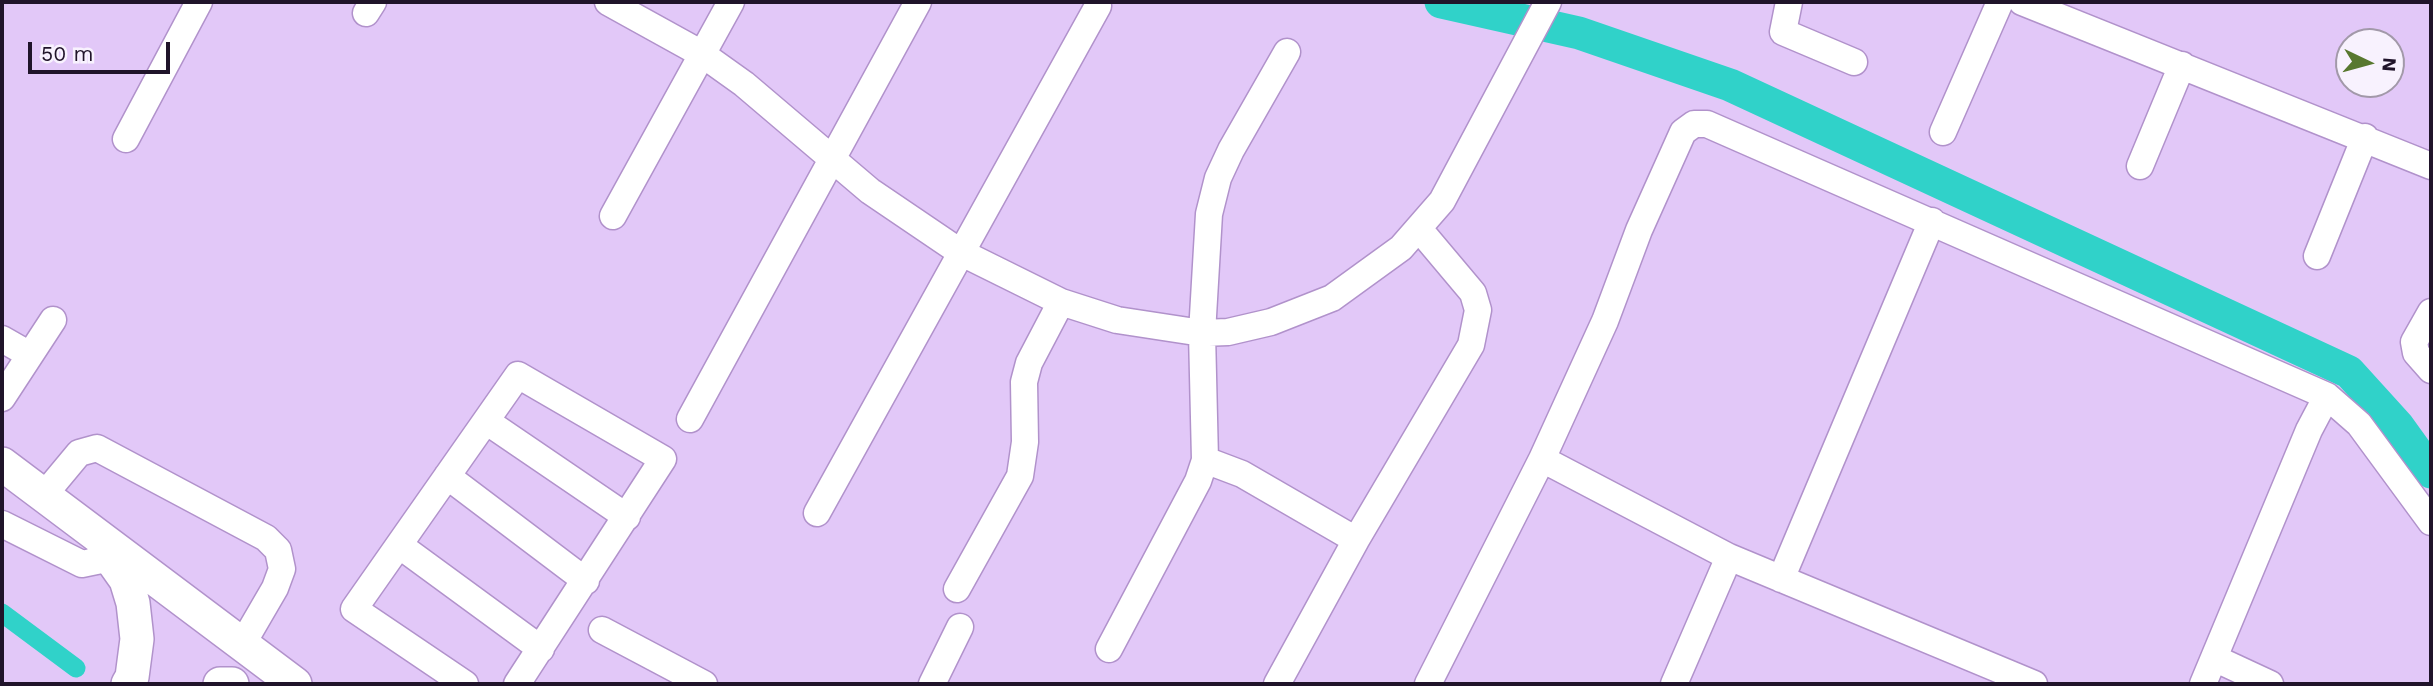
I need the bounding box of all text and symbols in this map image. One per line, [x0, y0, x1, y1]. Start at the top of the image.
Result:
scale bar [32, 28, 173, 72]
north arrow [2335, 28, 2405, 98]
text: 50 m [41, 41, 93, 66]
text: N [2377, 57, 2401, 73]

